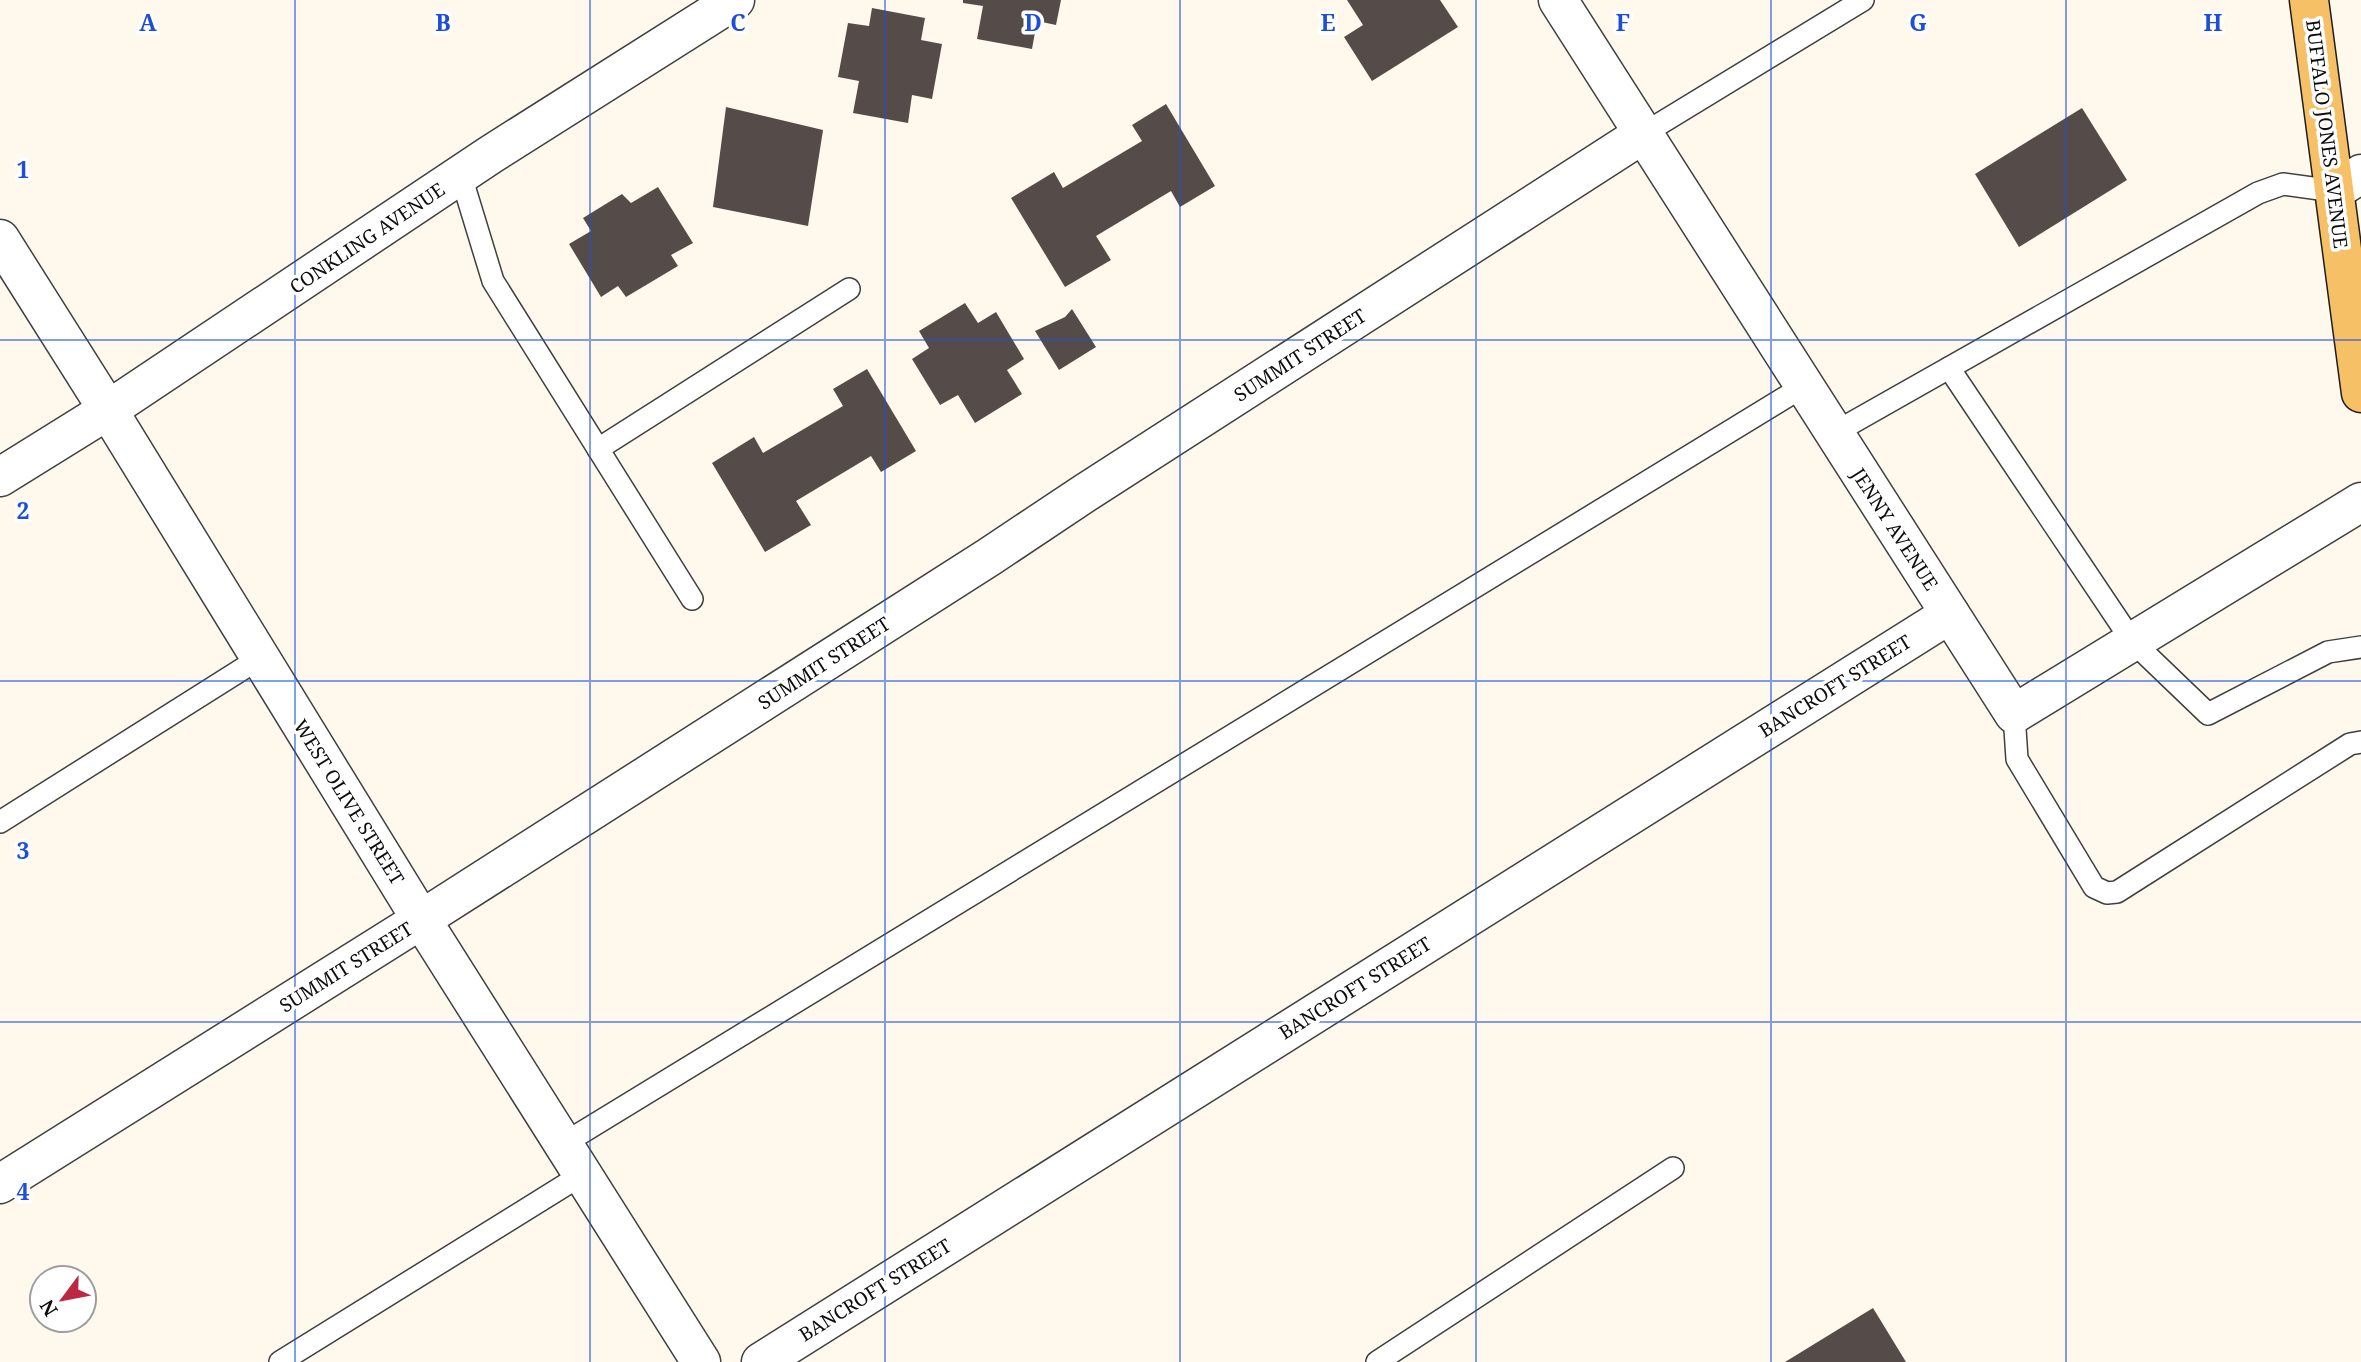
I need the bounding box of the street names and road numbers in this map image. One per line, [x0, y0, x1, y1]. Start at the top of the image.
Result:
street label: BUFFALO JONES AVENUE [2300, 18, 2354, 250]
street label: CONKLING AVENUE [284, 176, 450, 300]
street label: SUMMIT STREET [1229, 302, 1371, 407]
street label: JENNY AVENUE [1845, 462, 1944, 595]
street label: SUMMIT STREET [753, 610, 895, 715]
street label: BANCROFT STREET [1754, 628, 1916, 743]
street label: WEST OLIVE STREET [288, 714, 411, 890]
street label: SUMMIT STREET [274, 915, 418, 1018]
street label: BANCROFT STREET [1274, 930, 1436, 1045]
street label: BANCROFT STREET [794, 1232, 956, 1347]

